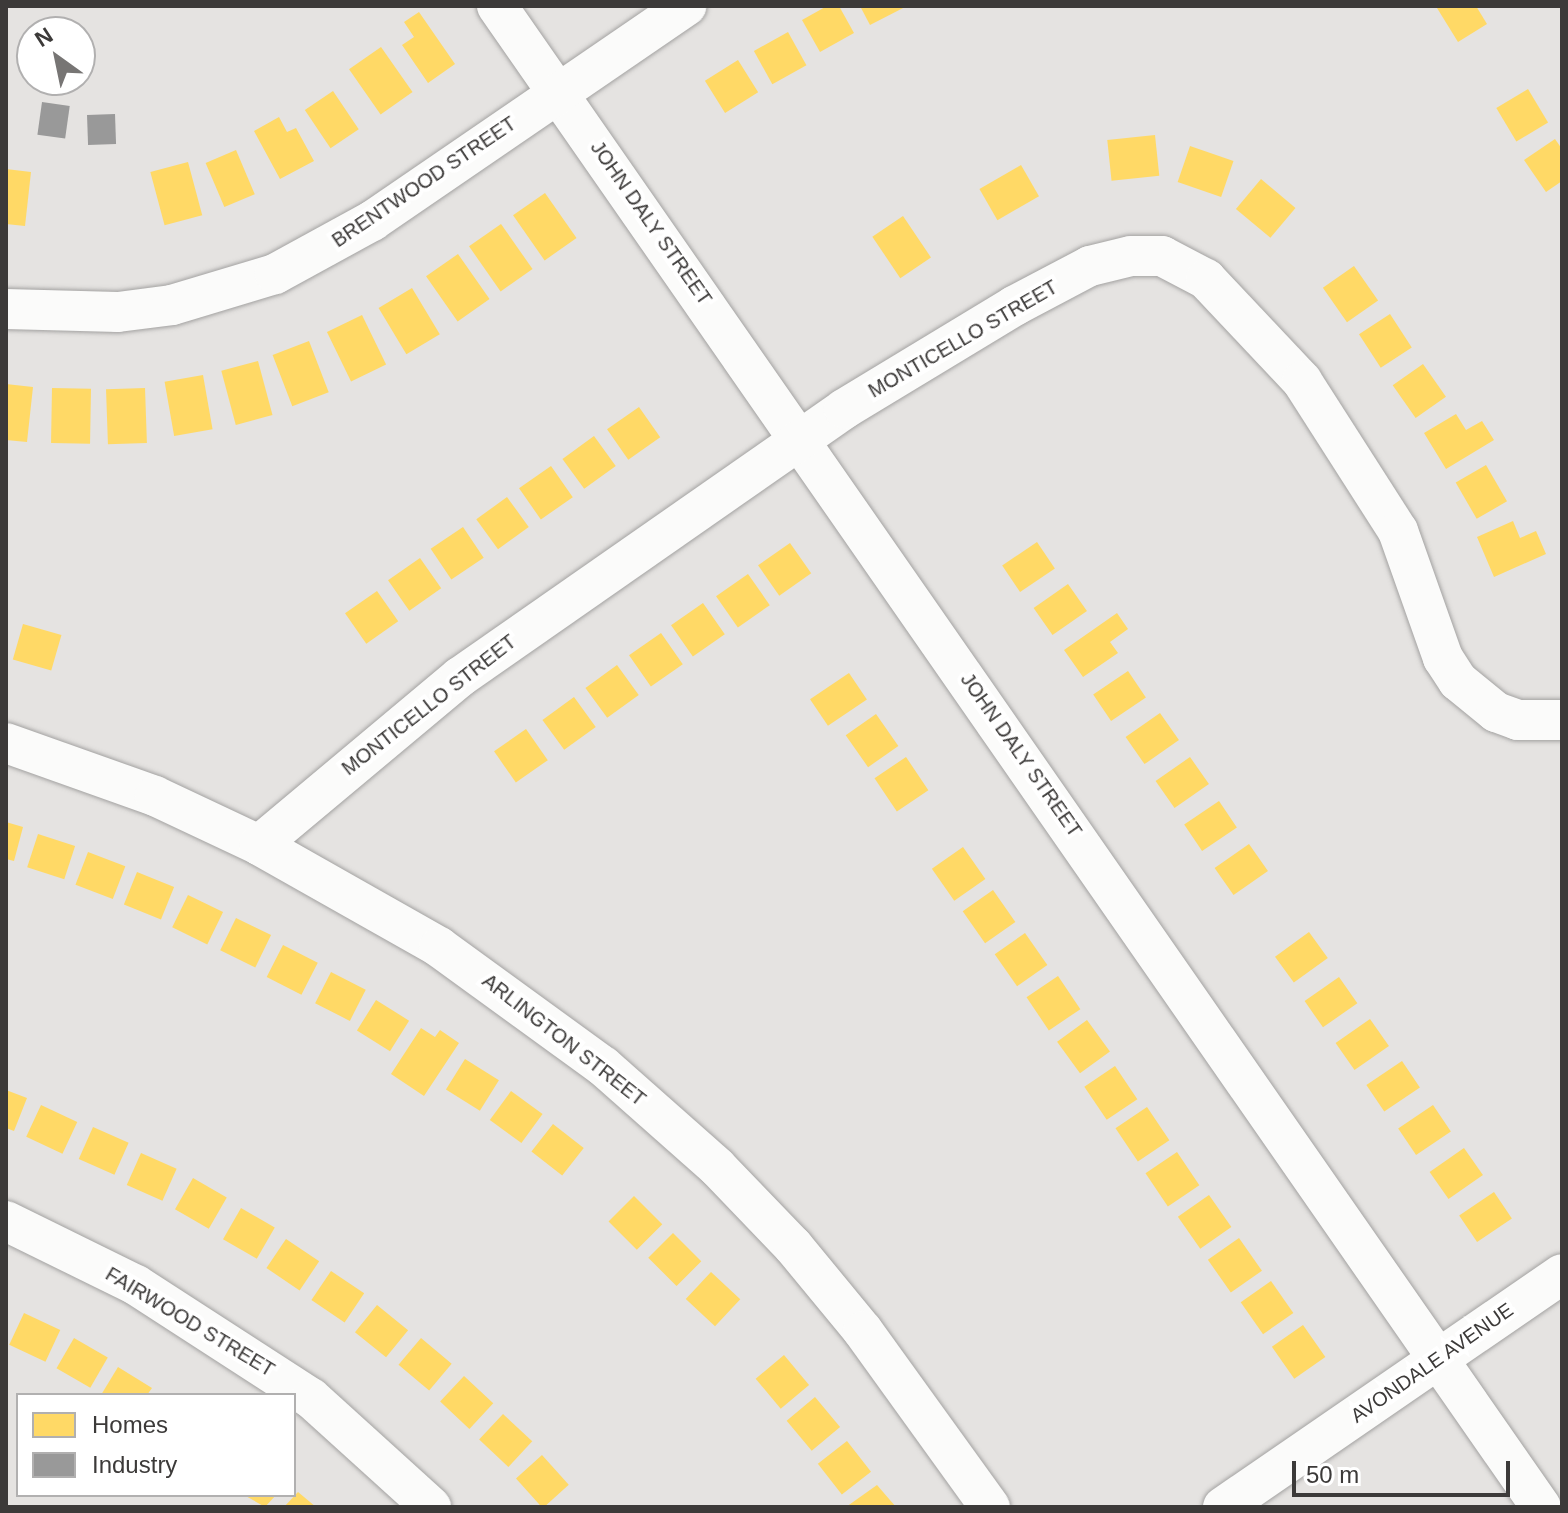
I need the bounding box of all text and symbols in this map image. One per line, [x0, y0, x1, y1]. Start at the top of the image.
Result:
north arrow [16, 16, 96, 96]
text: N [30, 22, 57, 52]
street label: BRENTWOOD STREET [327, 111, 521, 253]
street label: JOHN DALY STREET [585, 136, 717, 310]
street label: MONTICELLO STREET [864, 275, 1062, 403]
street label: MONTICELLO STREET [337, 630, 521, 780]
street label: JOHN DALY STREET [955, 668, 1087, 842]
street label: ARLINGTON STREET [478, 969, 650, 1111]
street label: FAIRWOOD STREET [101, 1262, 279, 1382]
street label: AVONDALE AVENUE [1346, 1298, 1518, 1428]
legend [16, 1393, 296, 1497]
text: Homes [92, 1411, 168, 1438]
scale bar [1296, 1445, 1514, 1495]
text: Industry [92, 1451, 177, 1478]
text: 50 m [1306, 1461, 1359, 1488]

